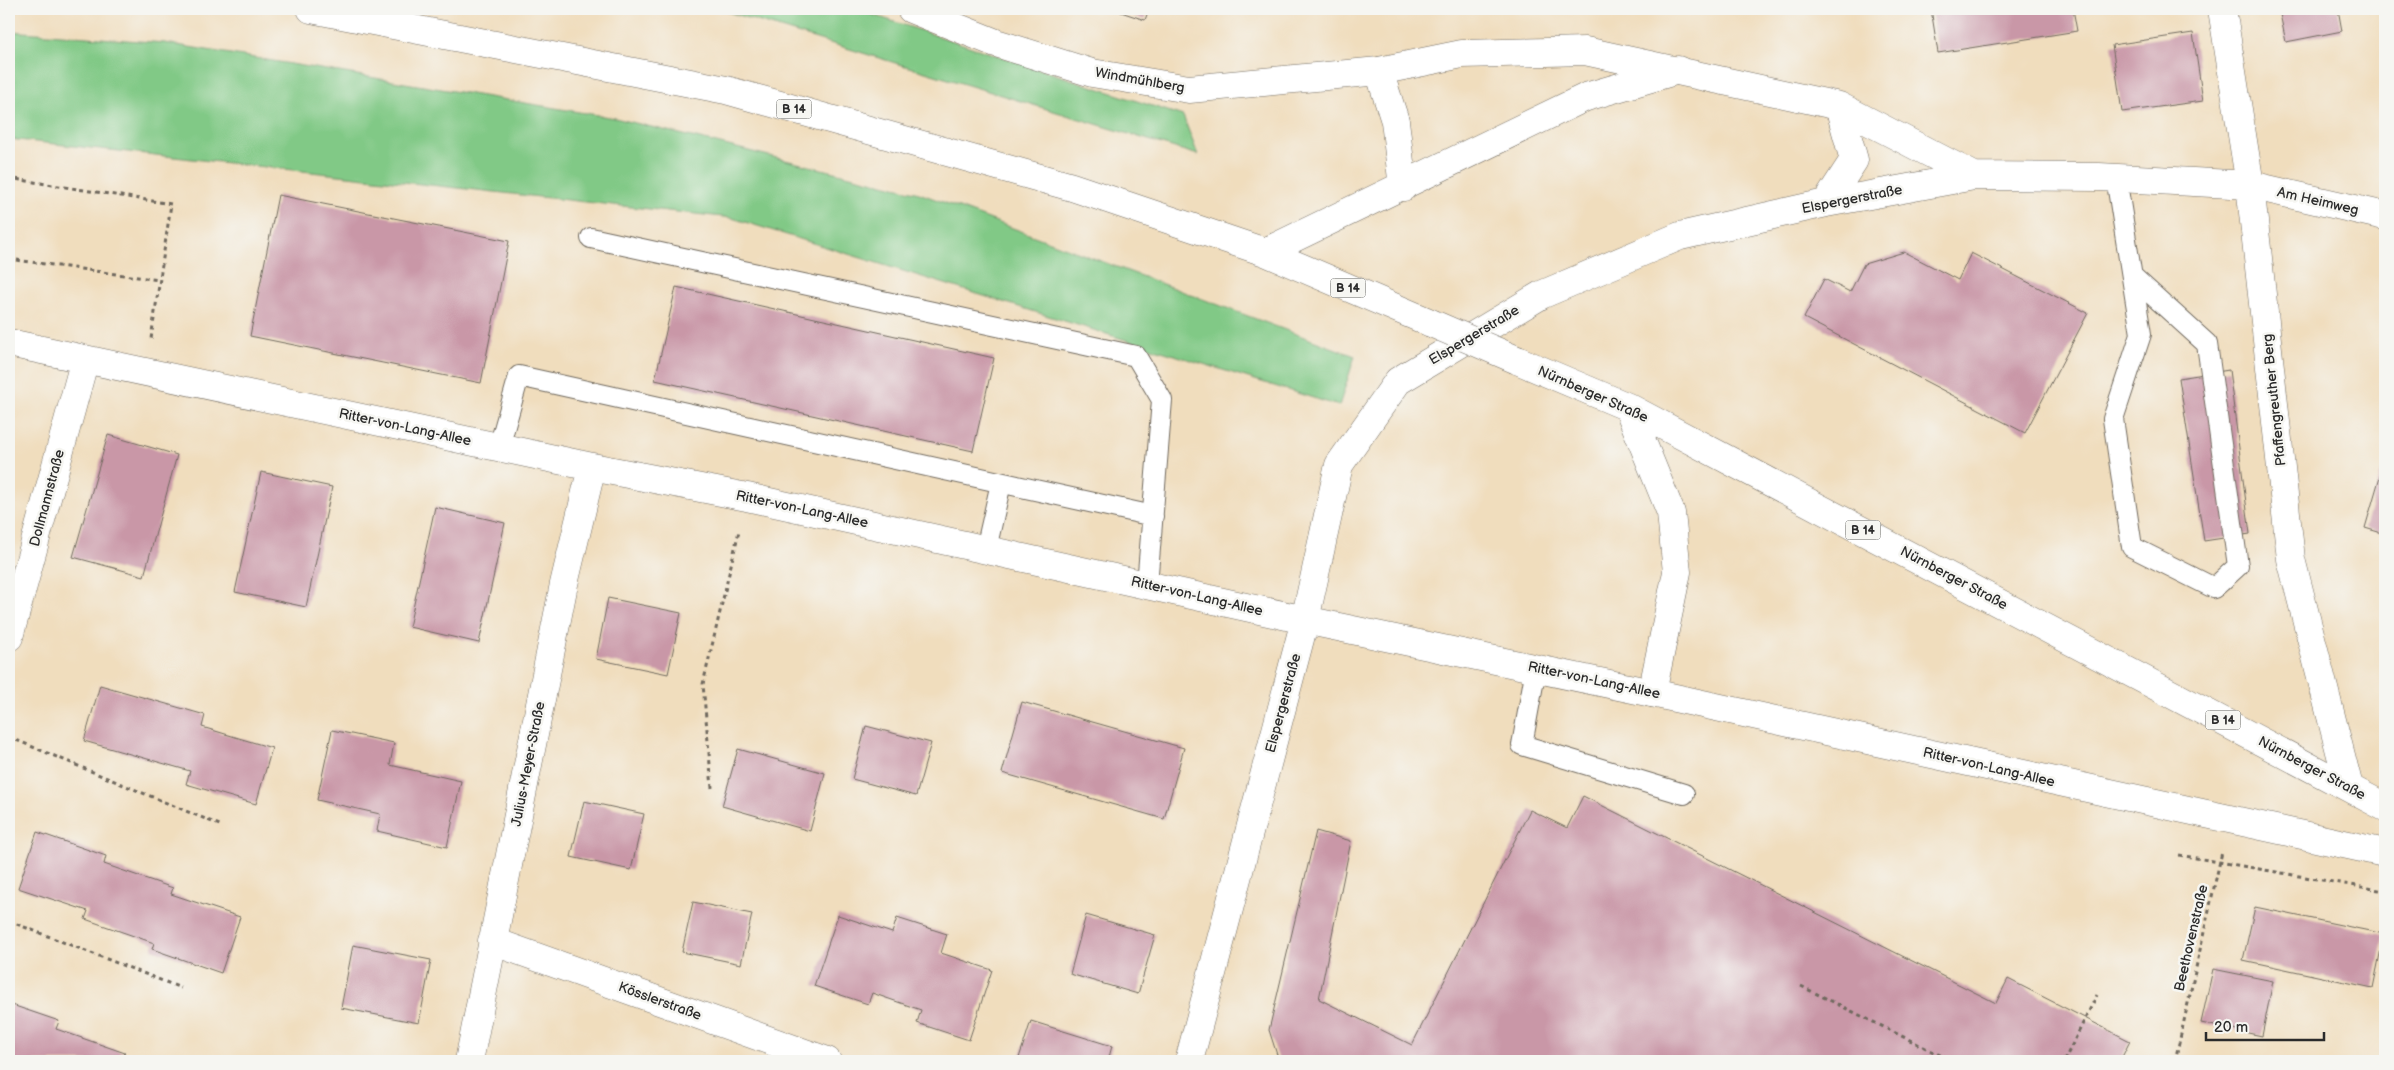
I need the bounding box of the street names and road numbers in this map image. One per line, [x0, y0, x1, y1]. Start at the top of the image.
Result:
street label: Windmühlberg [1094, 64, 1186, 96]
road number: B 14 [776, 100, 812, 118]
street label: Elspergerstraße [1800, 181, 1904, 217]
street label: Am Heimweg [2276, 183, 2360, 219]
road number: B 14 [1330, 278, 1366, 298]
street label: Elspergerstraße [1426, 301, 1522, 369]
street label: Pfaffengreuther Berg [2259, 333, 2289, 467]
street label: Nürnberger Straße [1535, 362, 1651, 426]
street label: Ritter-von-Lang-Allee [337, 405, 473, 449]
street label: Dollmannstraße [26, 448, 68, 548]
street label: Ritter-von-Lang-Allee [734, 487, 870, 531]
road number: B 14 [1846, 520, 1880, 540]
street label: Nürnberger Straße [1897, 543, 2011, 613]
street label: Ritter-von-Lang-Allee [1129, 573, 1265, 619]
street label: Elspergerstraße [1262, 652, 1304, 754]
street label: Ritter-von-Lang-Allee [1526, 658, 1662, 702]
street label: Julius-Meyer-Straße [508, 700, 548, 828]
road number: B 14 [2206, 710, 2240, 730]
street label: Nürnberger Straße [2255, 733, 2369, 803]
street label: Ritter-von-Lang-Allee [1921, 744, 2057, 790]
street label: Beethovenstraße [2170, 883, 2212, 993]
street label: Kösslerstraße [616, 978, 704, 1024]

